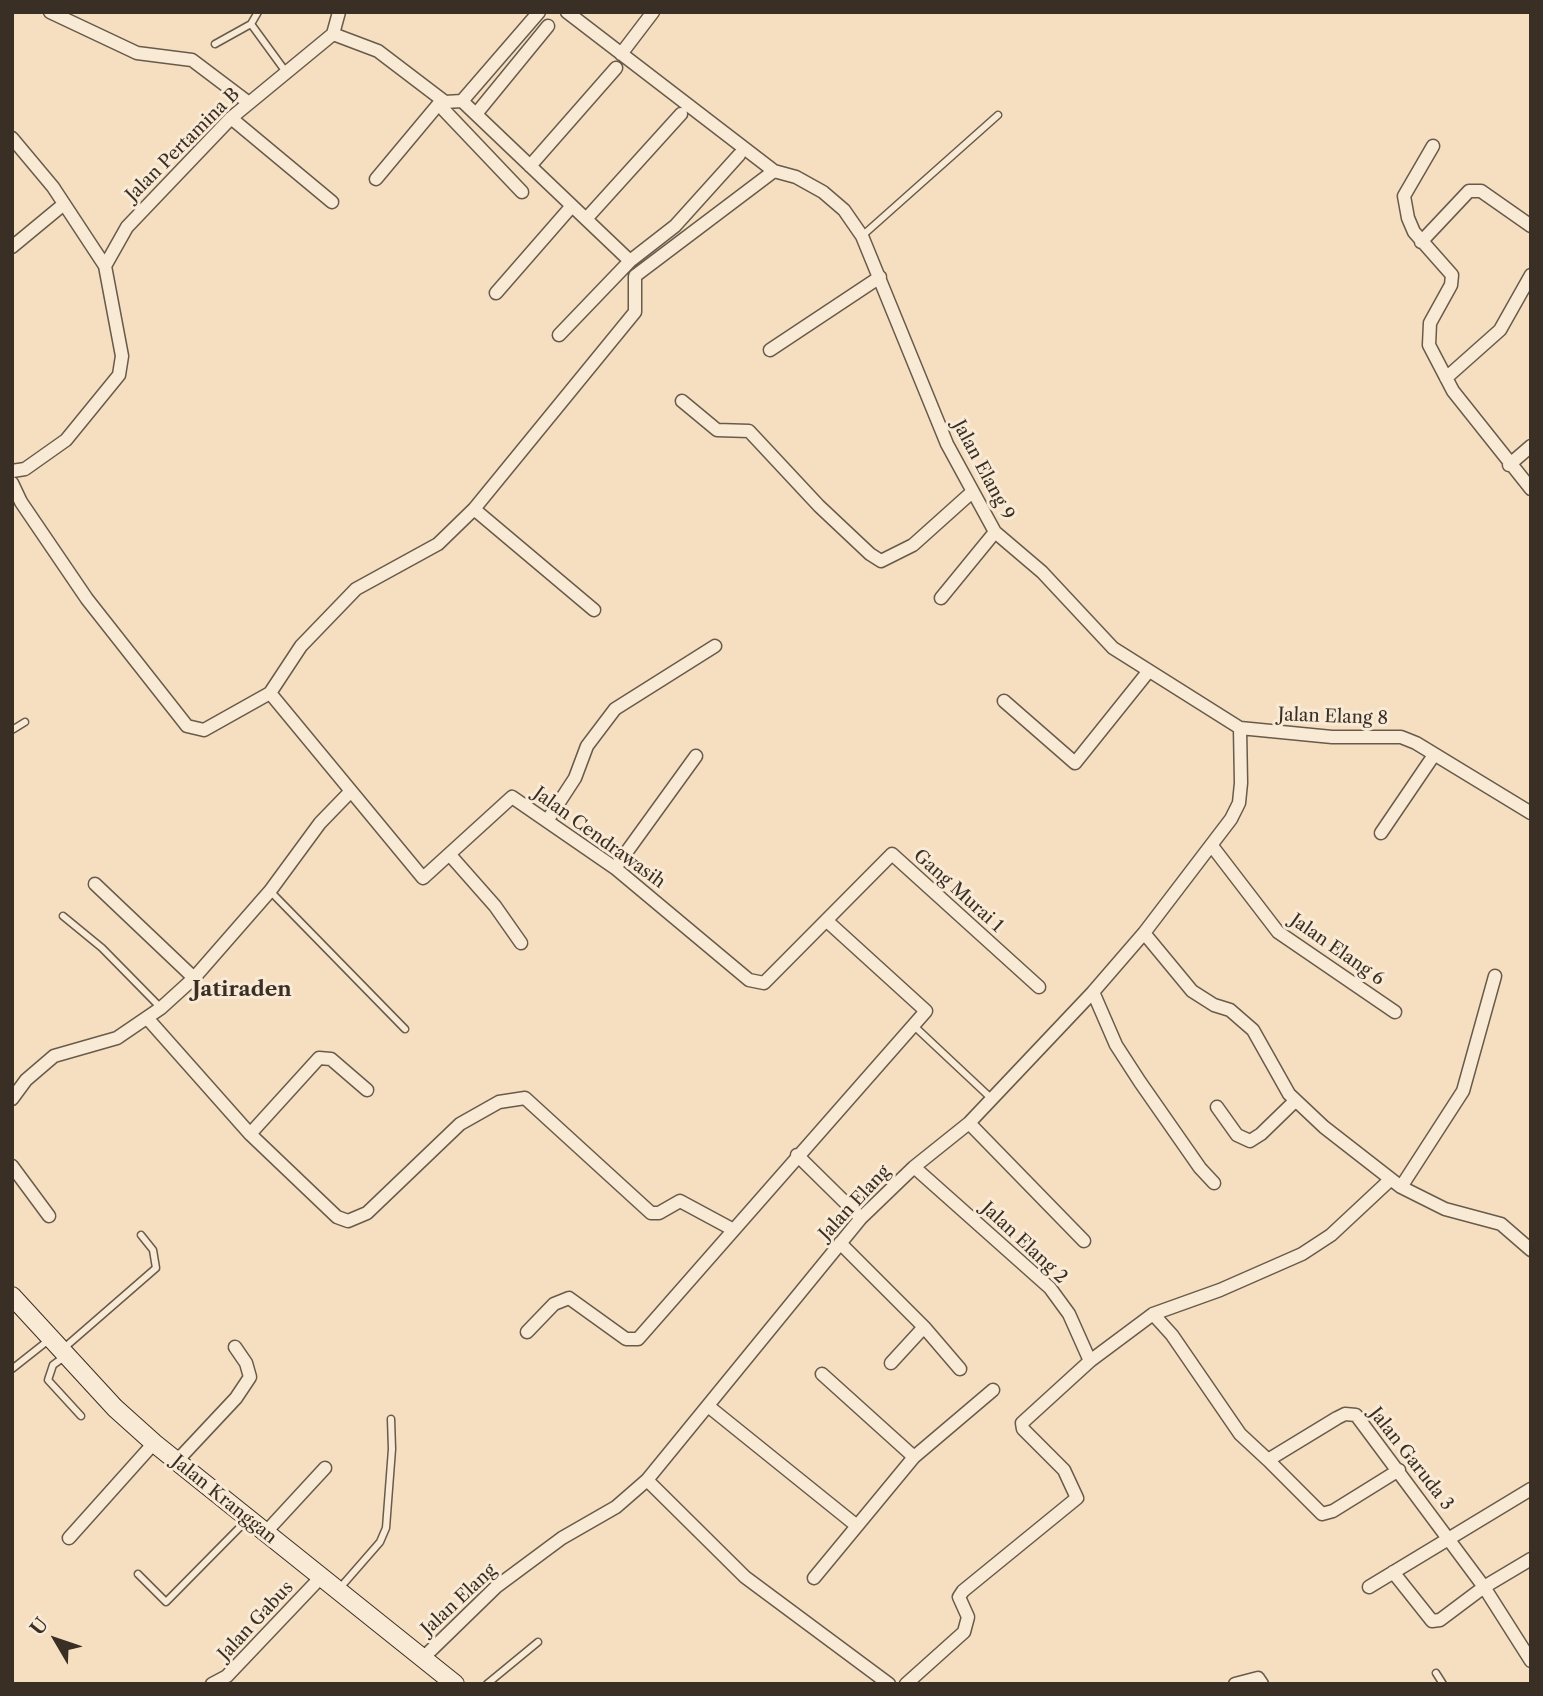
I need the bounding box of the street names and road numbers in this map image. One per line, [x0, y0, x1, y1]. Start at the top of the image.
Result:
street label: Jalan Pertamina B [122, 84, 244, 206]
street label: Jalan Elang 9 [948, 416, 1018, 524]
street label: Jalan Elang 8 [1278, 704, 1388, 730]
street label: Jalan Cendrawasih [529, 783, 669, 893]
street label: Gang Murai 1 [909, 845, 1007, 937]
street label: Jalan Elang 6 [1286, 910, 1388, 990]
street label: Jalan Elang [815, 1161, 895, 1245]
street label: Jalan Elang 2 [977, 1198, 1071, 1288]
street label: Jalan Garuda 3 [1364, 1403, 1458, 1515]
street label: Jalan Kranggan [167, 1451, 281, 1549]
street label: Jalan Elang [417, 1560, 501, 1640]
street label: Jalan Gabus [214, 1577, 298, 1665]

